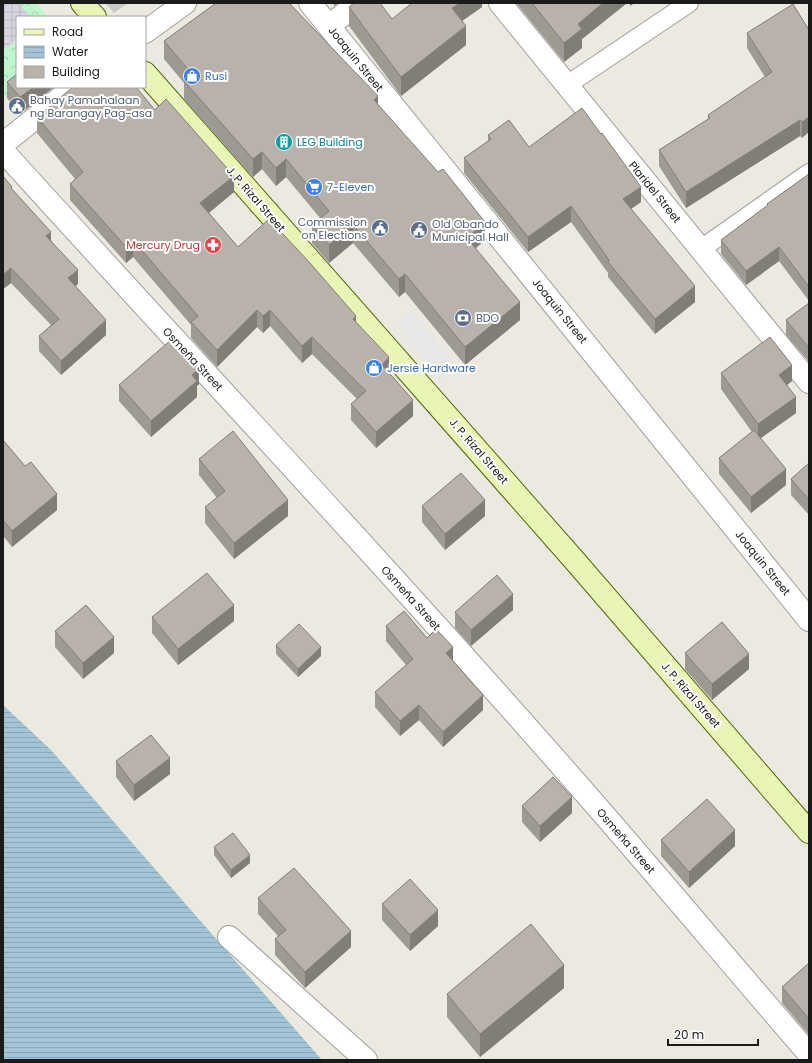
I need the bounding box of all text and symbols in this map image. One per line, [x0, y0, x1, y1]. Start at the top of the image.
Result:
legend [16, 16, 146, 88]
text: Road [52, 23, 83, 40]
street label: Joaquin Street [325, 23, 387, 95]
text: Water [52, 43, 89, 60]
text: Building [52, 63, 100, 80]
shop icon: Rusi [182, 66, 202, 86]
place label: Rusi [205, 68, 227, 84]
place label: Bahay Pamahalaan ng Barangay Pag-asa [30, 92, 152, 121]
public building icon: Bahay Pamahalaan ng Barangay Pag-asa [7, 96, 27, 116]
building icon: LEG Building [274, 132, 294, 152]
place label: LEG Building [297, 134, 363, 150]
street label: Plaridel Street [625, 158, 685, 226]
street label: J. P. Rizal Street [223, 163, 289, 235]
supermarket icon: 7-Eleven [304, 177, 324, 197]
place label: 7-Eleven [327, 179, 374, 195]
place label: Commission on Elections [298, 214, 367, 243]
place label: Old Obando Municipal Hall [432, 216, 509, 245]
public building icon: Commission on Elections [370, 218, 390, 238]
public building icon: Old Obando Municipal Hall [409, 220, 429, 240]
pharmacy icon: Mercury Drug [203, 235, 223, 255]
place label: Mercury Drug [126, 237, 200, 253]
street label: Joaquin Street [529, 275, 591, 347]
bank icon: BDO [453, 308, 473, 328]
place label: BDO [476, 310, 500, 326]
street label: Osmeña Street [159, 323, 227, 395]
shop icon: Jersie Hardware [364, 358, 384, 378]
place label: Jersie Hardware [387, 360, 476, 376]
street label: J. P. Rizal Street [446, 415, 512, 487]
street label: Joaquin Street [732, 527, 794, 599]
street label: Osmeña Street [378, 562, 444, 634]
street label: J. P. Rizal Street [658, 659, 724, 731]
street label: Osmeña Street [593, 805, 659, 877]
scale bar [668, 1021, 758, 1047]
text: 20 m [674, 1026, 704, 1043]

